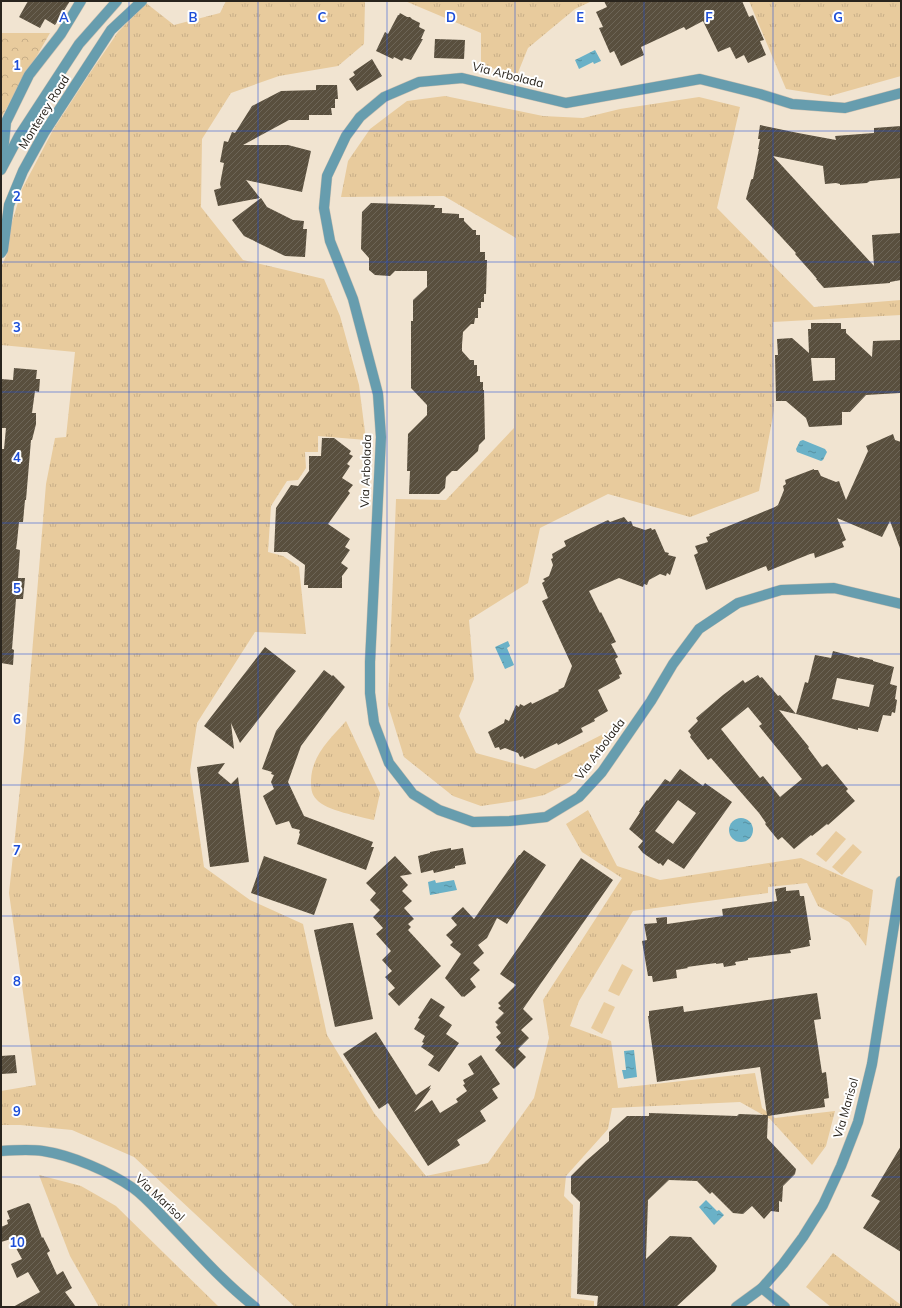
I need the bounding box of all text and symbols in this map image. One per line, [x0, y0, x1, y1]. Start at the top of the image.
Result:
text: A [59, 9, 69, 25]
text: B [189, 9, 198, 25]
text: C [318, 9, 327, 25]
text: D [446, 9, 456, 25]
text: E [576, 9, 584, 25]
text: F [705, 9, 713, 25]
text: G [833, 9, 843, 25]
text: 1 [13, 57, 21, 73]
street label: Via Arbolada [471, 58, 545, 91]
street label: Monterey Road [15, 72, 72, 152]
text: 2 [13, 188, 21, 204]
text: 3 [13, 319, 21, 335]
street label: Via Arbolada [357, 434, 374, 508]
text: 4 [13, 449, 21, 465]
text: 5 [13, 580, 21, 596]
text: 6 [13, 711, 21, 727]
street label: Via Arbolada [572, 715, 628, 782]
text: 7 [13, 842, 21, 858]
text: 8 [13, 973, 21, 989]
street label: Via Marisol [830, 1076, 861, 1140]
text: 9 [13, 1103, 21, 1119]
street label: Via Marisol [133, 1171, 188, 1224]
text: 10 [9, 1234, 25, 1250]

